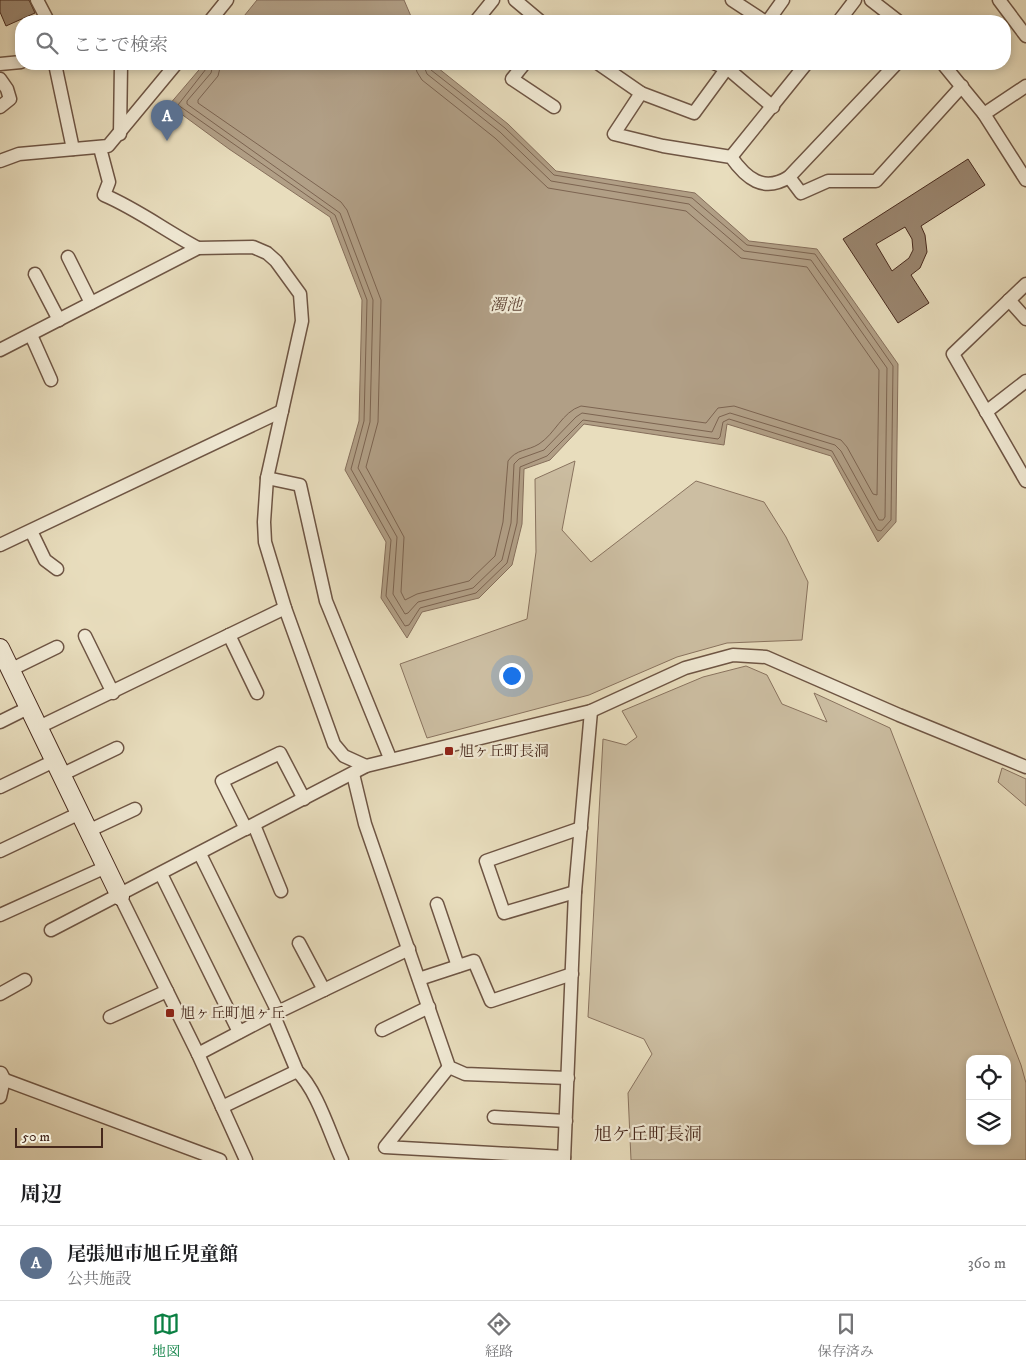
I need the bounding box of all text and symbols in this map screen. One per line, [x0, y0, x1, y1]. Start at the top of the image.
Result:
search box [15, 15, 1011, 70]
icon: search [33, 29, 61, 57]
text: ここで検索 [73, 34, 168, 57]
pin: A [151, 100, 183, 141]
water label: 濁池 [490, 295, 524, 315]
your location [499, 663, 525, 689]
place label: 旭ヶ丘町長洞 [459, 742, 549, 761]
marker: 旭ヶ丘町長洞 [443, 745, 455, 757]
place label: 旭ヶ丘町旭ヶ丘 [180, 1004, 285, 1023]
marker: 旭ヶ丘町旭ヶ丘 [164, 1007, 176, 1019]
map controls [966, 1055, 1011, 1145]
button: locate [966, 1055, 1011, 1100]
button: layers [966, 1100, 1011, 1145]
district label: 旭ケ丘町長洞 [594, 1124, 702, 1146]
scale bar [15, 1125, 102, 1148]
text: 50 m [22, 1128, 50, 1146]
text: 周辺 [20, 1182, 62, 1208]
text: 尾張旭市旭丘児童館 [67, 1243, 238, 1266]
text: A [31, 1253, 41, 1273]
text: 360 m [968, 1253, 1006, 1273]
text: 公共施設 [67, 1269, 131, 1289]
tab: 地図 [152, 1310, 180, 1361]
tab: 経路 [485, 1310, 513, 1361]
tab: 保存済み [818, 1310, 874, 1361]

